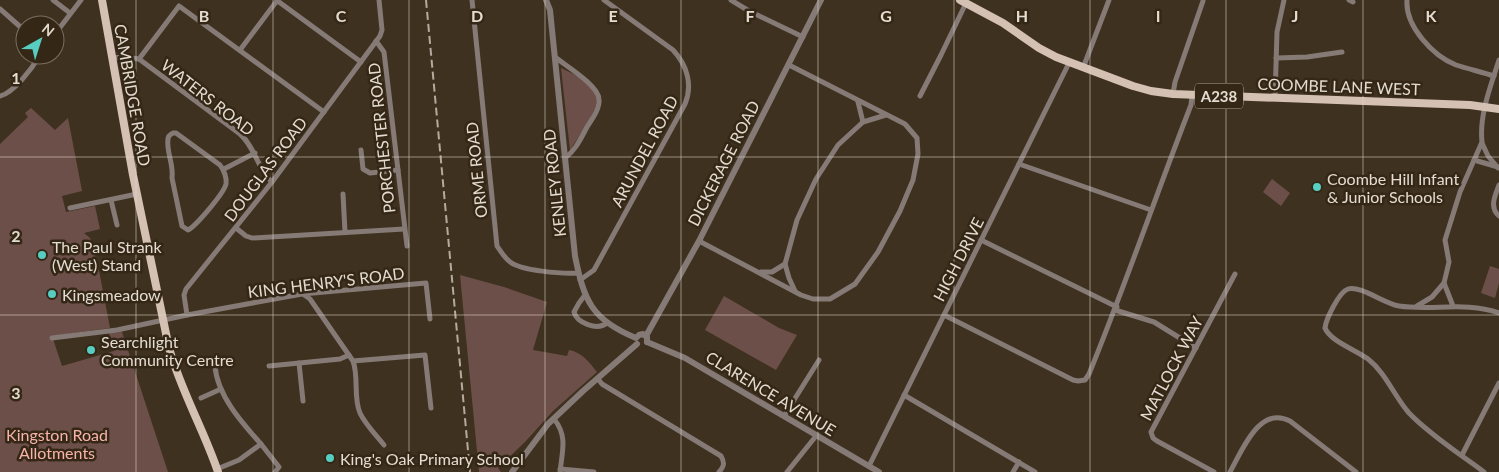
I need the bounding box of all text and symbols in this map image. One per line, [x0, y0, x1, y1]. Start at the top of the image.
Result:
text: B [199, 6, 209, 25]
text: C [336, 6, 347, 25]
text: D [471, 6, 483, 25]
text: E [608, 6, 618, 25]
text: F [745, 6, 755, 25]
text: G [880, 6, 892, 25]
text: H [1016, 6, 1028, 25]
text: I [1156, 6, 1160, 25]
text: J [1292, 6, 1298, 25]
text: K [1426, 6, 1438, 25]
north arrow [15, 15, 65, 65]
text: N [39, 20, 58, 40]
street label: CAMBRIDGE ROAD [111, 23, 155, 167]
street label: WATERS ROAD [158, 55, 258, 139]
street label: PORCHESTER ROAD [364, 62, 398, 214]
text: 1 [11, 68, 21, 87]
street label: COOMBE LANE WEST [1257, 74, 1421, 98]
road number: A238 [1195, 84, 1243, 108]
street label: ARUNDEL ROAD [607, 92, 681, 210]
street label: DICKERAGE ROAD [683, 97, 763, 229]
street label: DOUGLAS ROAD [220, 113, 310, 225]
street label: ORME ROAD [462, 121, 490, 219]
street label: KENLEY ROAD [539, 128, 569, 238]
place label: Coombe Hill Infant & Junior Schools [1327, 169, 1459, 206]
marker: Coombe Hill Infant & Junior Schools [1311, 181, 1323, 193]
street label: HIGH DRIVE [929, 214, 987, 304]
text: 2 [11, 226, 21, 245]
place label: The Paul Strank (West) Stand [52, 237, 163, 274]
marker: The Paul Strank (West) Stand [36, 249, 48, 261]
street label: KING HENRY'S ROAD [247, 263, 405, 301]
place label: Kingsmeadow [62, 285, 161, 304]
marker: Kingsmeadow [46, 288, 58, 300]
street label: MATLOCK WAY [1136, 313, 1206, 423]
place label: Searchlight Community Centre [101, 332, 234, 369]
marker: Searchlight Community Centre [85, 344, 97, 356]
street label: CLARENCE AVENUE [703, 347, 839, 439]
text: 3 [11, 383, 21, 402]
park label: Kingston Road Allotments [6, 425, 108, 462]
place label: King's Oak Primary School [340, 449, 524, 468]
marker: King's Oak Primary School [324, 452, 336, 464]

